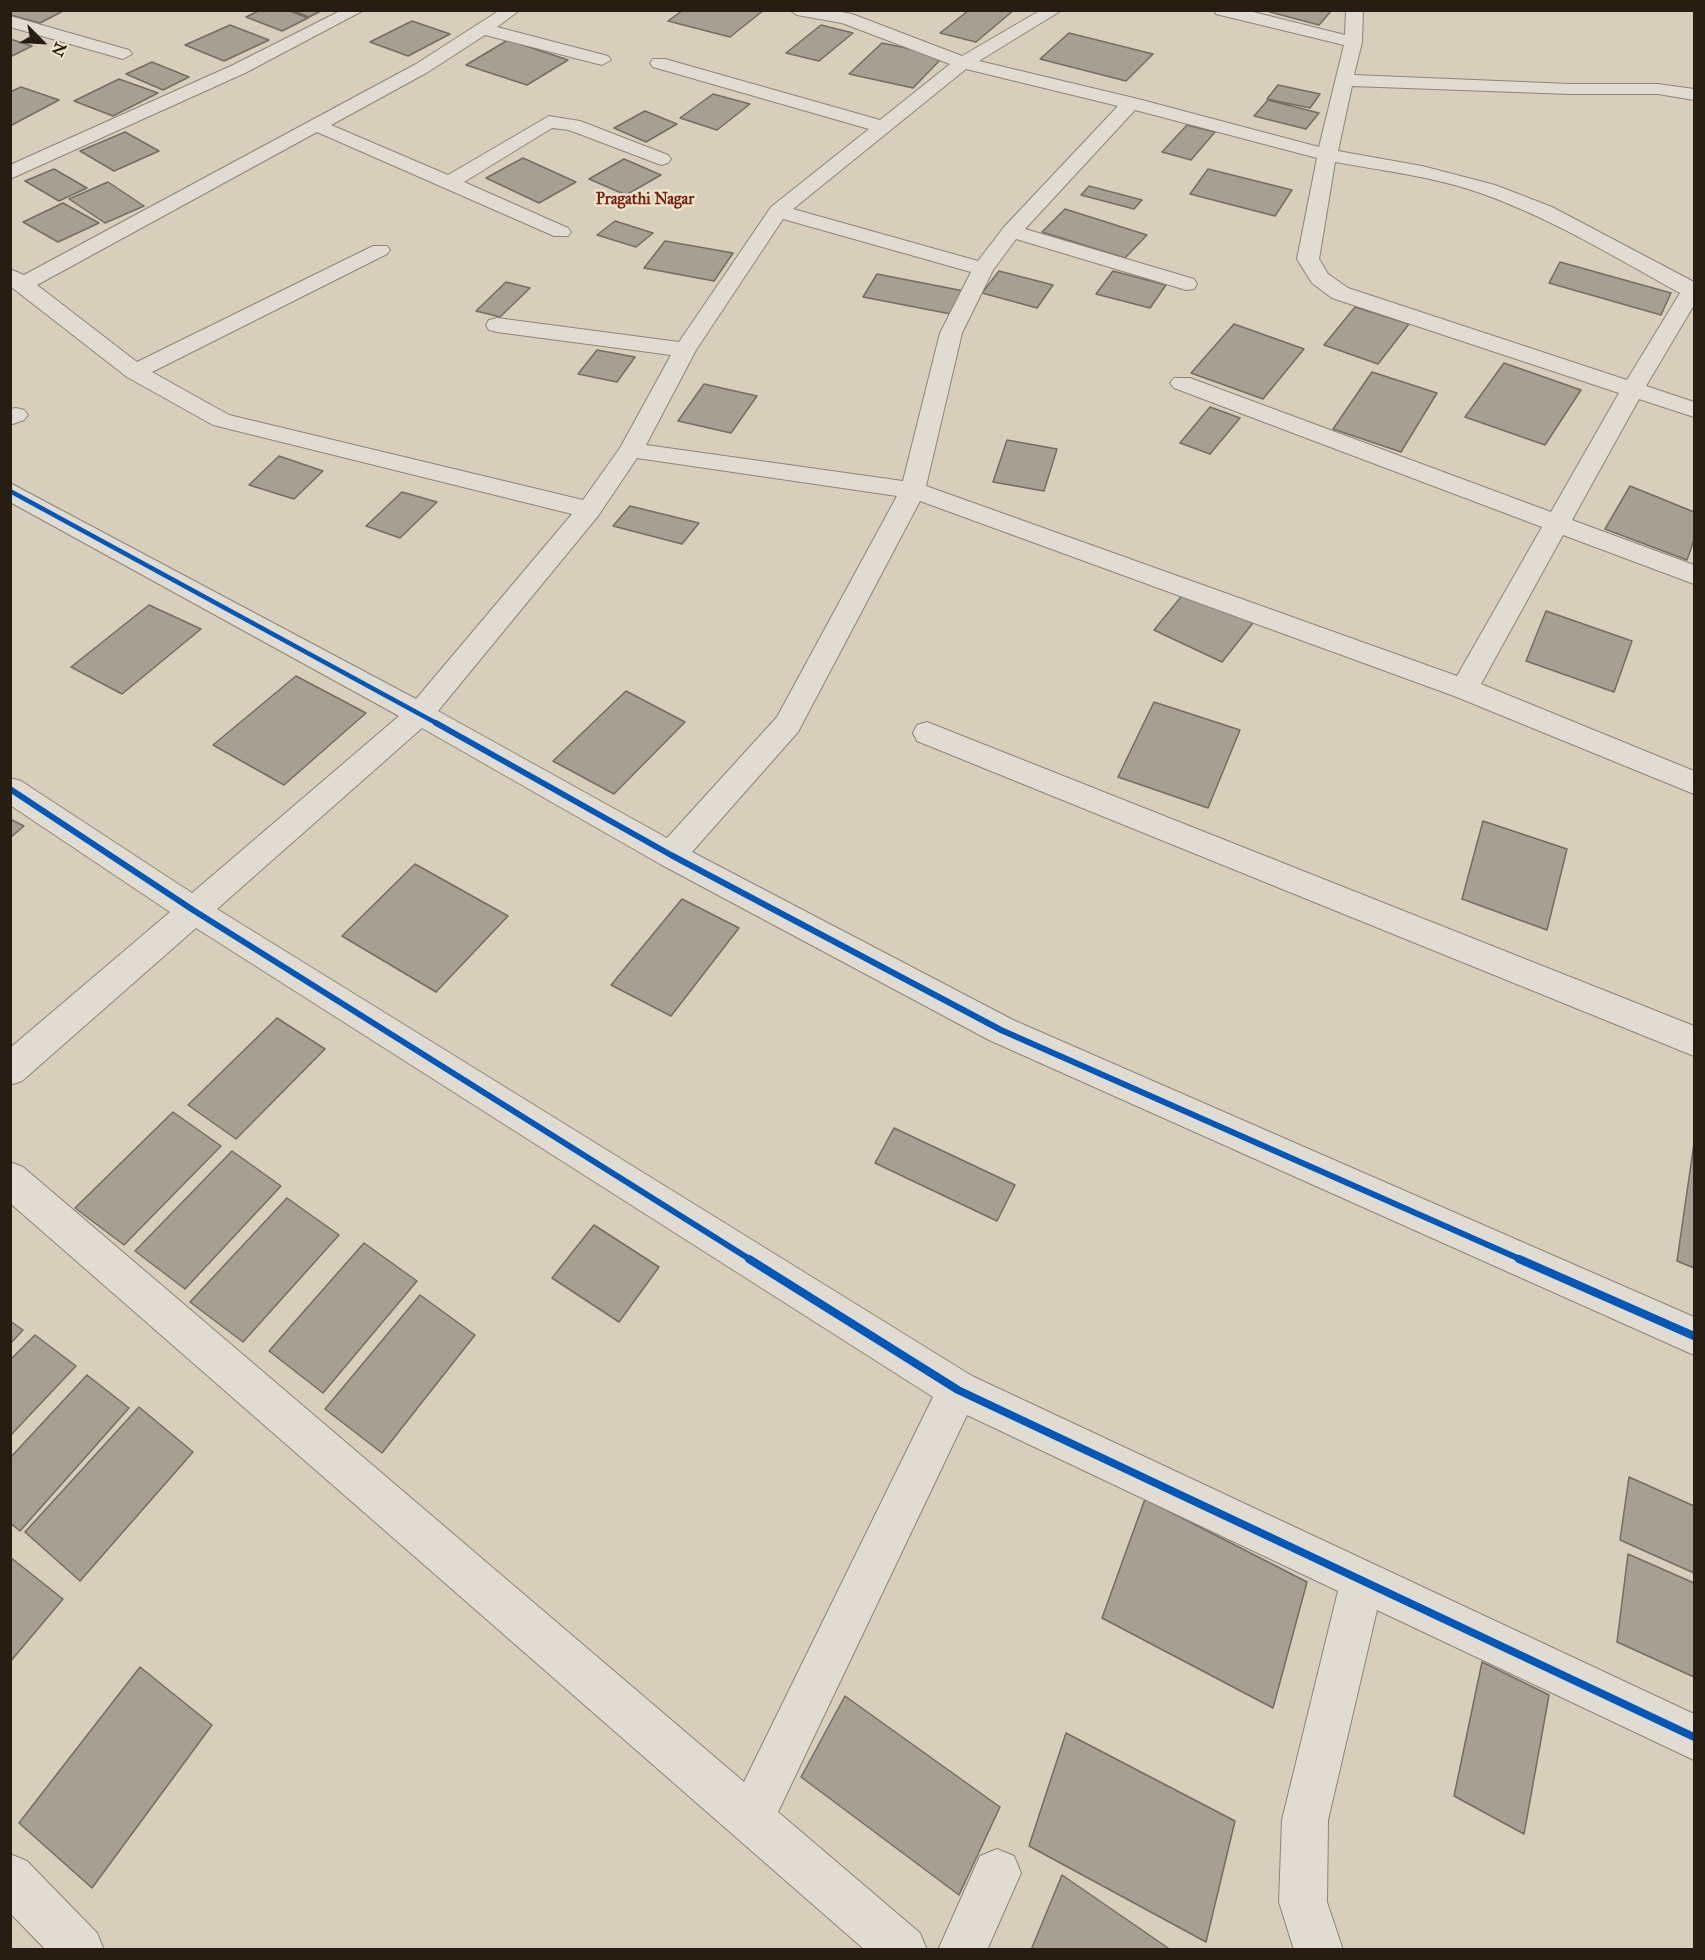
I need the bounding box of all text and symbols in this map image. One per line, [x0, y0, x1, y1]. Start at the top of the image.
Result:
north arrow [12, 12, 72, 72]
text: N [47, 39, 70, 60]
district label: Pragathi Nagar [596, 190, 694, 210]

